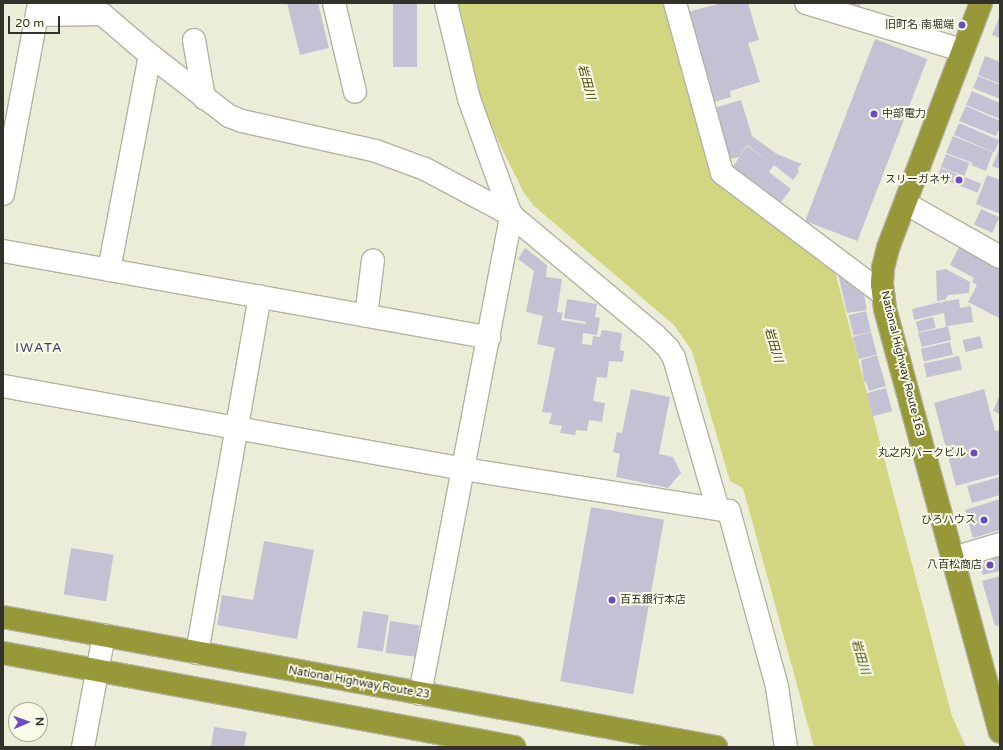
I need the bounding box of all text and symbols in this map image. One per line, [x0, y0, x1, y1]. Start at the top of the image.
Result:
scale bar [10, 8, 62, 34]
text: 20 m [15, 16, 44, 30]
place label: 旧町名 南堀端 [885, 18, 954, 32]
marker: 旧町名 南堀端 [957, 20, 967, 30]
water label: 岩田川 [574, 63, 598, 101]
place label: 中部電力 [882, 107, 926, 121]
marker: 中部電力 [869, 109, 879, 119]
place label: スリーガネサ [885, 173, 951, 187]
marker: スリーガネサ [954, 175, 964, 185]
street label: National Highway Route 163 [877, 290, 927, 438]
water label: 岩田川 [761, 326, 785, 364]
district label: IWATA [15, 340, 63, 356]
place label: 丸之内パークビル [878, 446, 966, 460]
marker: 丸之内パークビル [969, 448, 979, 458]
place label: ひろハウス [921, 513, 976, 527]
marker: ひろハウス [979, 515, 989, 525]
place label: 八百松商店 [927, 558, 982, 572]
marker: 八百松商店 [985, 560, 995, 570]
place label: 百五銀行本店 [620, 593, 686, 607]
marker: 百五銀行本店 [607, 595, 617, 605]
water label: 岩田川 [848, 638, 872, 676]
street label: National Highway Route 23 [287, 664, 431, 702]
north arrow [8, 702, 48, 742]
text: N [33, 717, 46, 726]

